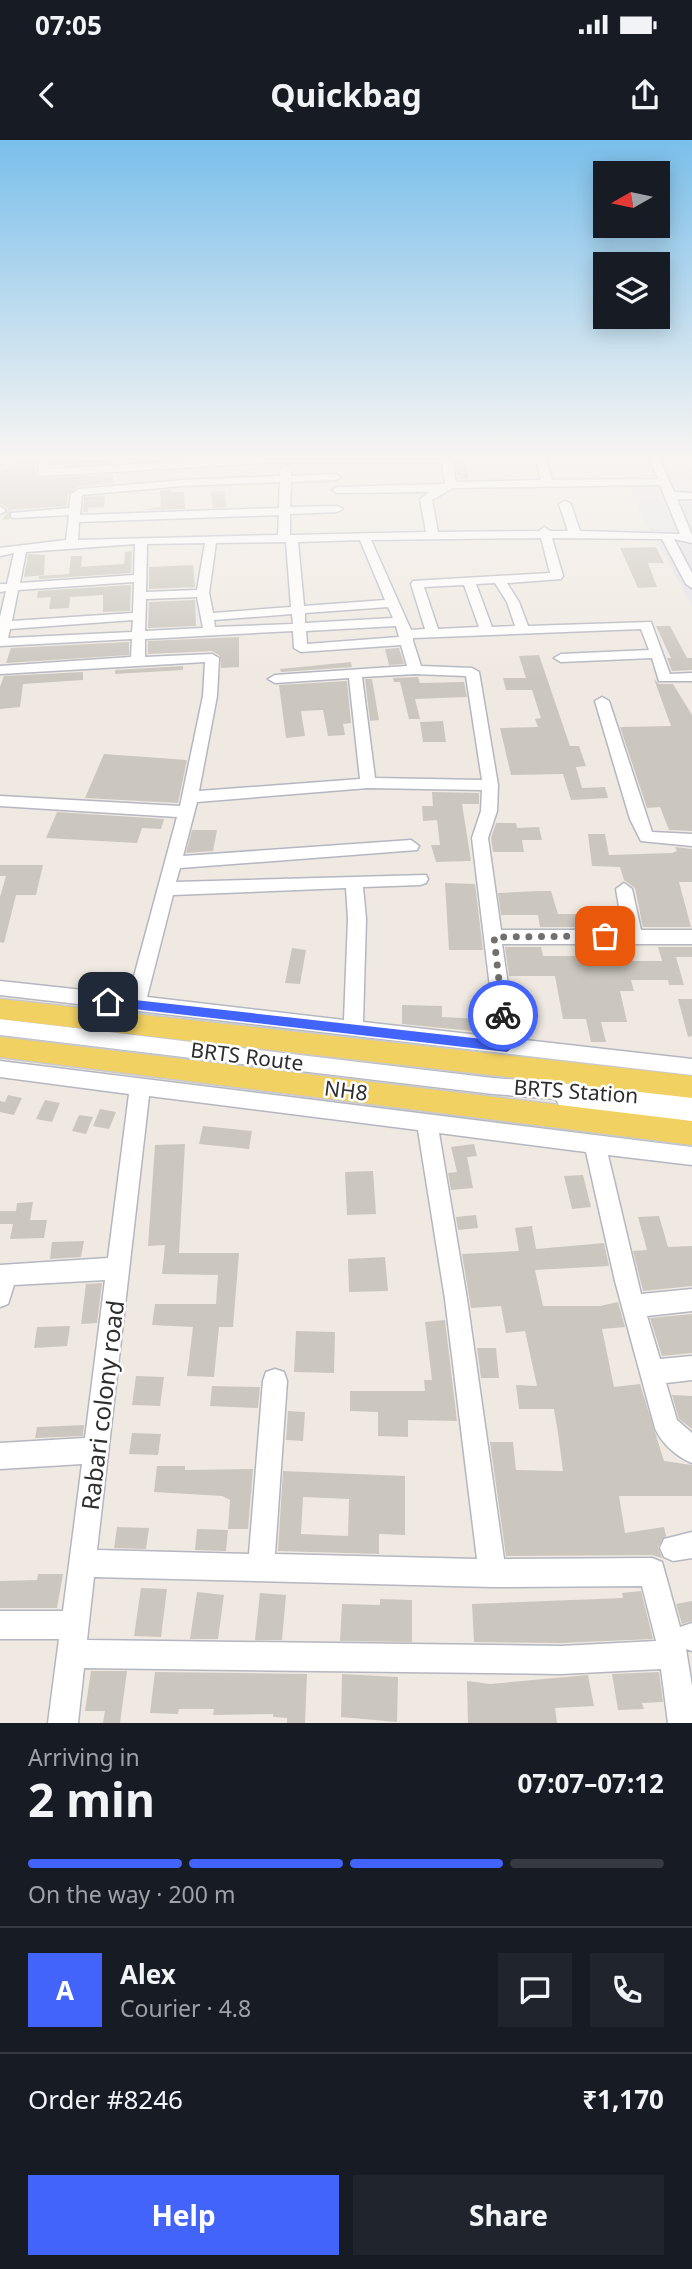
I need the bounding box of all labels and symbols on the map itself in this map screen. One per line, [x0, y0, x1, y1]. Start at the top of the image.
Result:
north arrow [593, 161, 670, 238]
pin [575, 906, 635, 966]
pin [78, 972, 138, 1032]
courier [468, 980, 538, 1050]
street label: BRTS Route [189, 1035, 305, 1077]
street label: NH8 [323, 1073, 369, 1107]
street label: BRTS Station [513, 1073, 639, 1109]
street label: Rabari colony road [73, 1298, 131, 1512]

